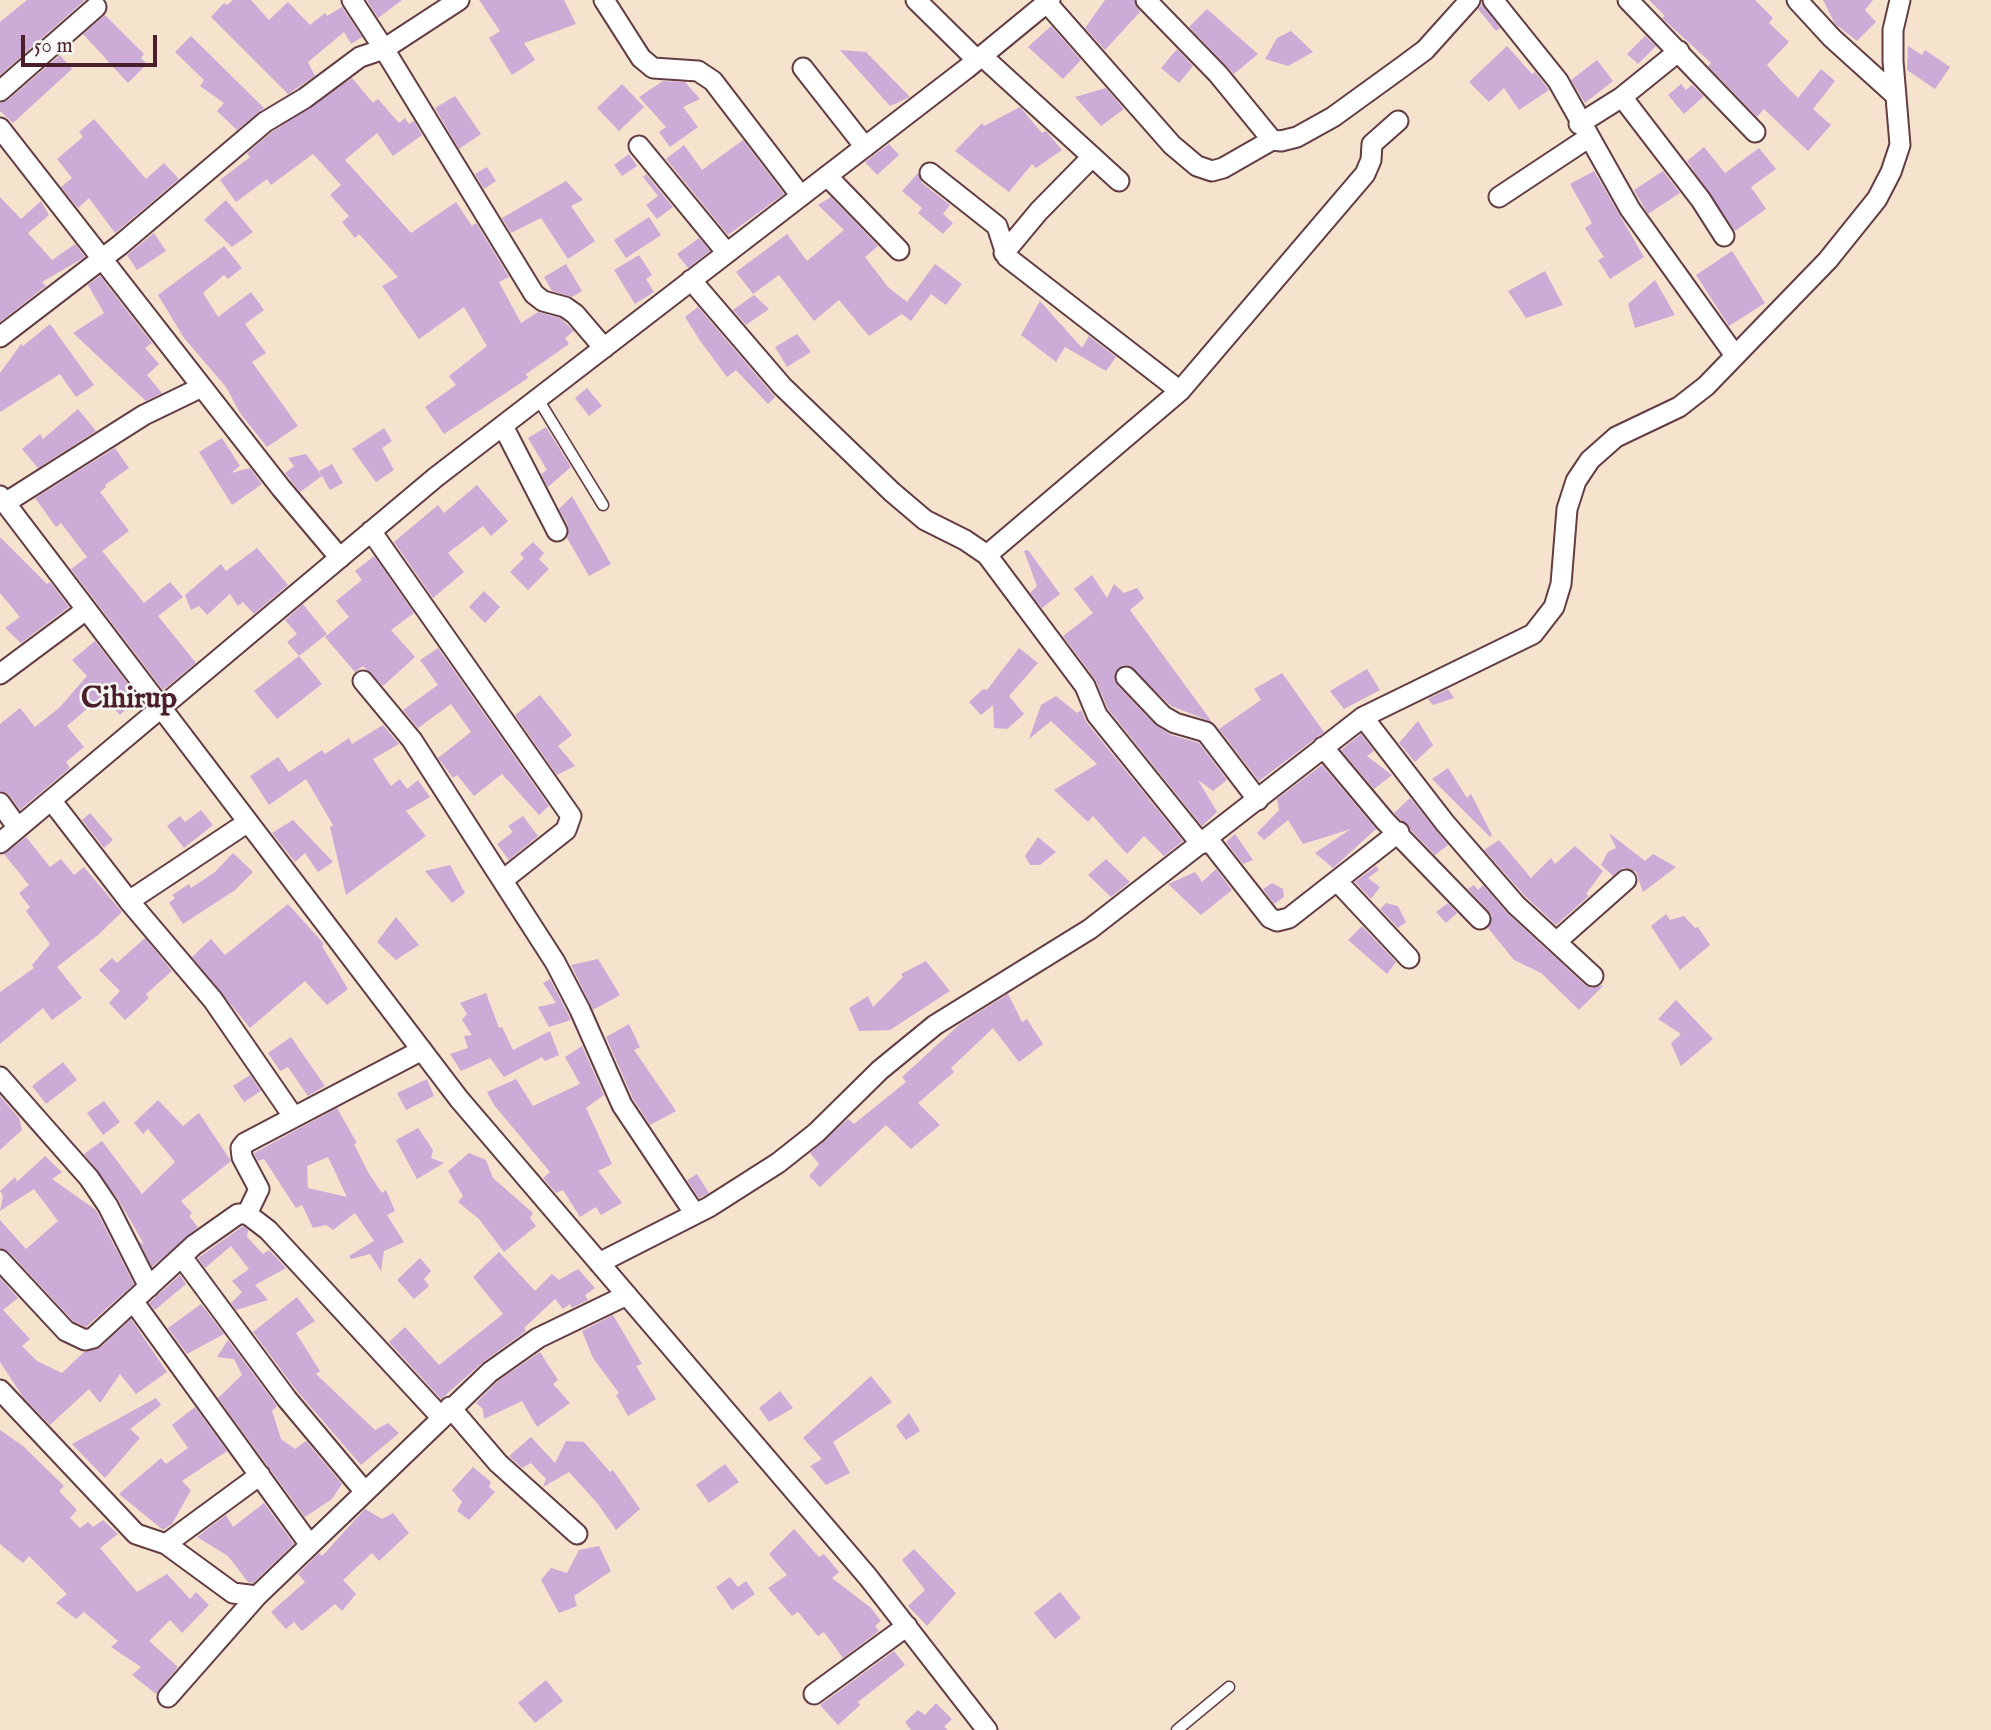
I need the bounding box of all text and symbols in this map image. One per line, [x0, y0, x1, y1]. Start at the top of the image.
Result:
scale bar [24, 21, 161, 65]
text: 50 m [34, 33, 73, 60]
district label: Cihirup [81, 683, 177, 719]

